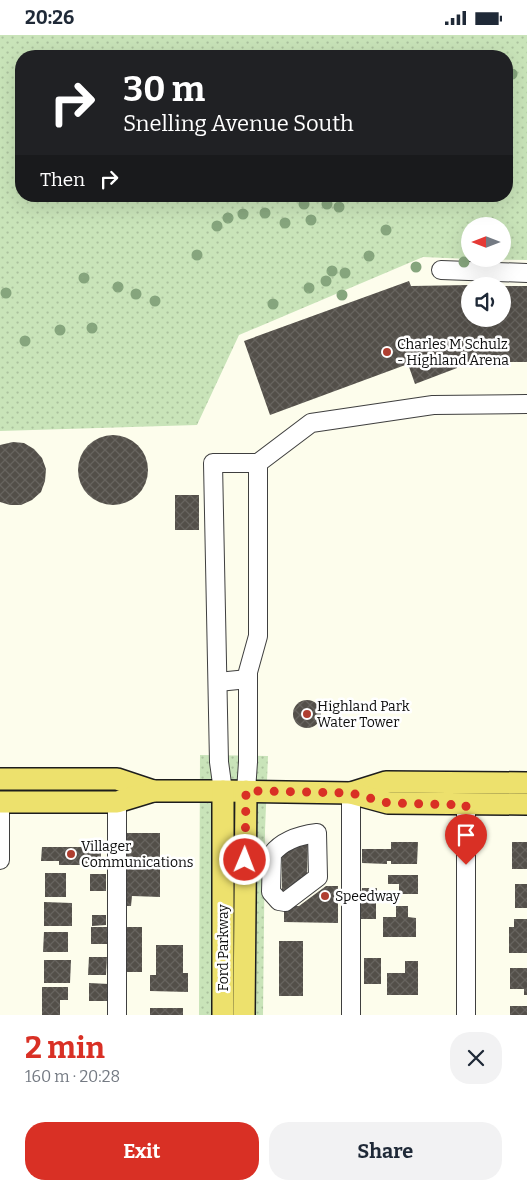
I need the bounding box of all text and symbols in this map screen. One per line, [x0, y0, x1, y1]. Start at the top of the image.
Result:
text: 20:26 [25, 6, 74, 29]
text: 30 m [123, 68, 205, 110]
icon: right [40, 70, 105, 135]
text: Snelling Avenue South [123, 110, 354, 137]
icon: right [95, 165, 123, 193]
text: Then [40, 168, 85, 191]
north arrow [461, 217, 511, 267]
map controls [461, 217, 511, 327]
button: sound [461, 277, 511, 327]
place label: Charles M Schulz - Highland Arena [397, 336, 509, 369]
marker: Charles M Schulz - Highland Arena [381, 346, 393, 358]
place label: Highland Park Water Tower [317, 698, 410, 731]
marker: Highland Park Water Tower [301, 708, 313, 720]
pin [445, 814, 487, 865]
icon: arrive [452, 821, 480, 849]
position arrow [218, 833, 270, 885]
place label: Villager Communications [81, 838, 194, 871]
marker: Villager Communications [65, 848, 77, 860]
place label: Speedway [335, 888, 401, 905]
marker: Speedway [319, 890, 331, 902]
street label: Ford Parkway [215, 904, 232, 992]
text: 2 min [25, 1030, 105, 1066]
button: close [450, 1032, 502, 1084]
text: 160 m · 20:28 [25, 1067, 120, 1086]
button: Exit [25, 1122, 259, 1180]
button: Share [269, 1122, 502, 1180]

